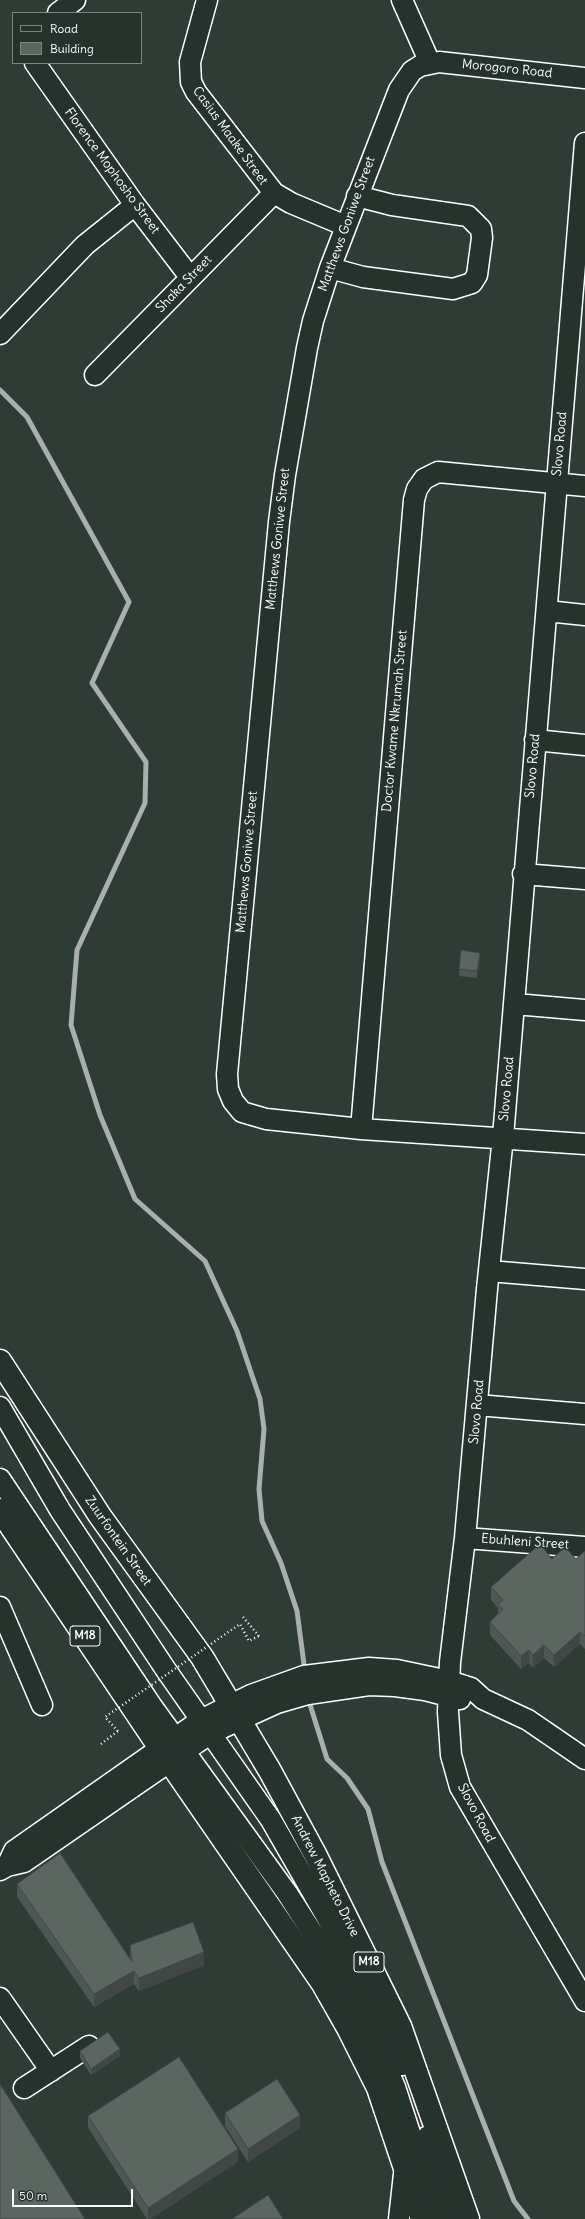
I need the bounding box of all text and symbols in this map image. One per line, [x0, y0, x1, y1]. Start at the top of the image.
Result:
legend [12, 12, 142, 64]
text: Road [50, 21, 78, 36]
text: Building [50, 41, 94, 56]
street label: Morogoro Road [461, 56, 553, 82]
street label: Casius Maake Street [189, 84, 271, 188]
street label: Florence Mophosho Street [61, 105, 163, 237]
street label: Matthews Goniwe Street [315, 154, 379, 294]
street label: Shaka Street [153, 252, 215, 316]
street label: Slovo Road [549, 411, 571, 477]
street label: Matthews Goniwe Street [263, 467, 293, 611]
street label: Doctor Kwame Nkrumah Street [379, 629, 411, 813]
street label: Slovo Road [522, 733, 544, 799]
street label: Matthews Goniwe Street [233, 790, 261, 934]
street label: Slovo Road [496, 1056, 518, 1122]
street label: Slovo Road [466, 1379, 488, 1445]
street label: Zuurfontein Street [81, 1493, 155, 1589]
street label: Ebuhleni Street [481, 1531, 569, 1553]
road number: M18 [70, 1626, 100, 1646]
street label: Slovo Road [454, 1781, 498, 1845]
street label: Andrew Mapheto Drive [288, 1813, 362, 1939]
road number: M18 [354, 1952, 384, 1972]
scale bar [14, 2181, 135, 2207]
text: 50 m [19, 2188, 47, 2203]

